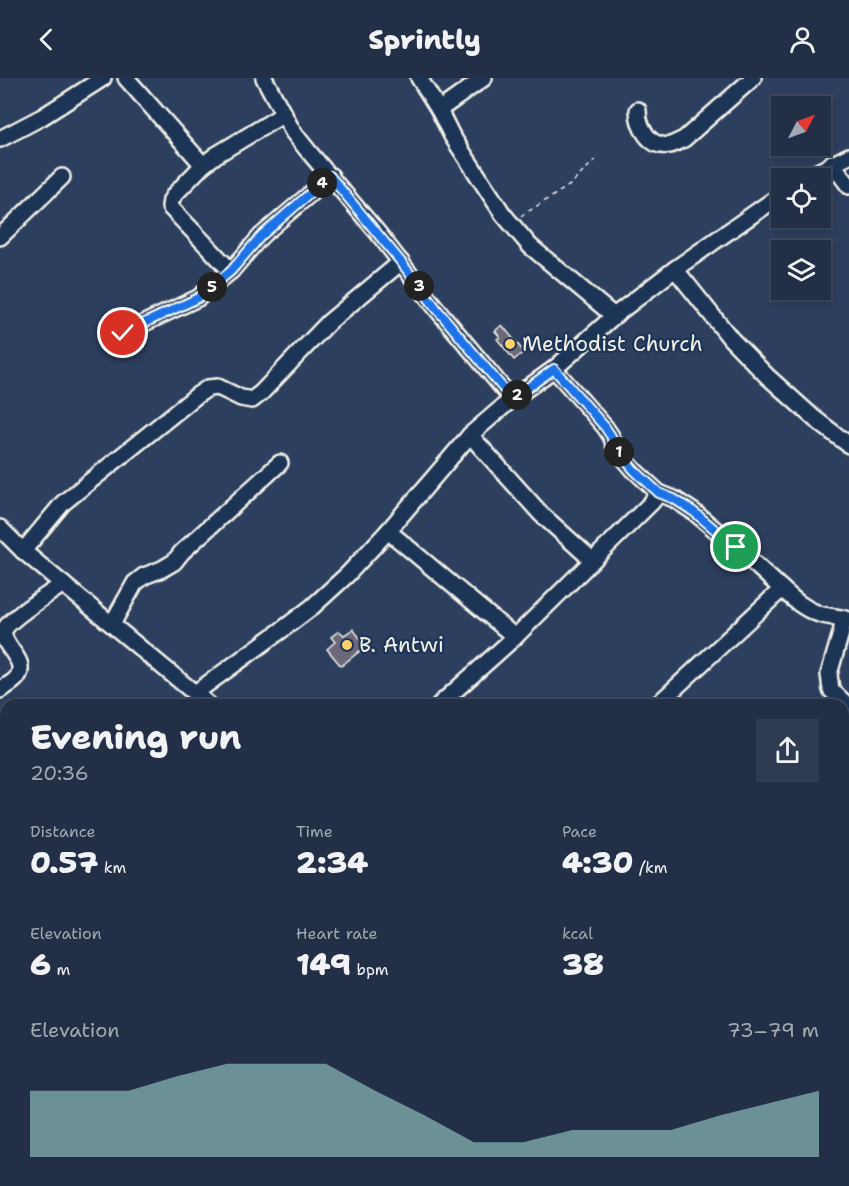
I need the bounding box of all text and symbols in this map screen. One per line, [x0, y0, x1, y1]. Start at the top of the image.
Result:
text: Sprintly [368, 21, 481, 58]
icon: back [30, 23, 63, 56]
icon: person [786, 23, 819, 56]
north arrow [771, 96, 831, 156]
map controls [771, 96, 831, 300]
pin: 4 [307, 168, 337, 198]
button: locate [771, 168, 831, 228]
text: 4 [316, 172, 328, 193]
button: layers [771, 240, 831, 300]
pin: 3 [404, 271, 434, 301]
pin: 5 [197, 272, 227, 302]
text: 3 [413, 275, 425, 296]
text: 5 [207, 276, 217, 297]
pin [97, 307, 148, 358]
icon: check [106, 316, 139, 349]
place label: Methodist Church [522, 330, 703, 358]
marker: Methodist Church [503, 337, 517, 351]
pin: 2 [502, 380, 532, 410]
text: 2 [511, 384, 523, 405]
pin: 1 [604, 437, 634, 467]
text: 1 [615, 441, 623, 462]
pin [710, 521, 761, 572]
icon: arrive [719, 530, 752, 563]
place label: B. Antwi [359, 631, 444, 659]
marker: B. Antwi [340, 638, 354, 652]
text: Evening run [30, 715, 241, 760]
button: share [756, 719, 819, 782]
text: 20:36 [30, 760, 89, 786]
text: Distance [30, 821, 96, 842]
text: Time [296, 821, 333, 842]
text: Pace [562, 821, 597, 842]
text: 0.57 [30, 842, 98, 883]
text: 2:34 [296, 842, 368, 883]
text: 4:30 [562, 842, 634, 883]
text: km [98, 857, 126, 878]
text: /km [634, 857, 668, 878]
text: Elevation [30, 923, 102, 944]
text: Heart rate [296, 923, 378, 944]
text: kcal [562, 923, 593, 944]
text: 6 [30, 944, 51, 985]
text: 149 [296, 944, 351, 985]
text: 38 [562, 944, 604, 985]
text: m [51, 959, 70, 980]
text: bpm [351, 959, 389, 980]
text: Elevation [30, 1017, 120, 1043]
text: 73–79 m [727, 1017, 819, 1043]

